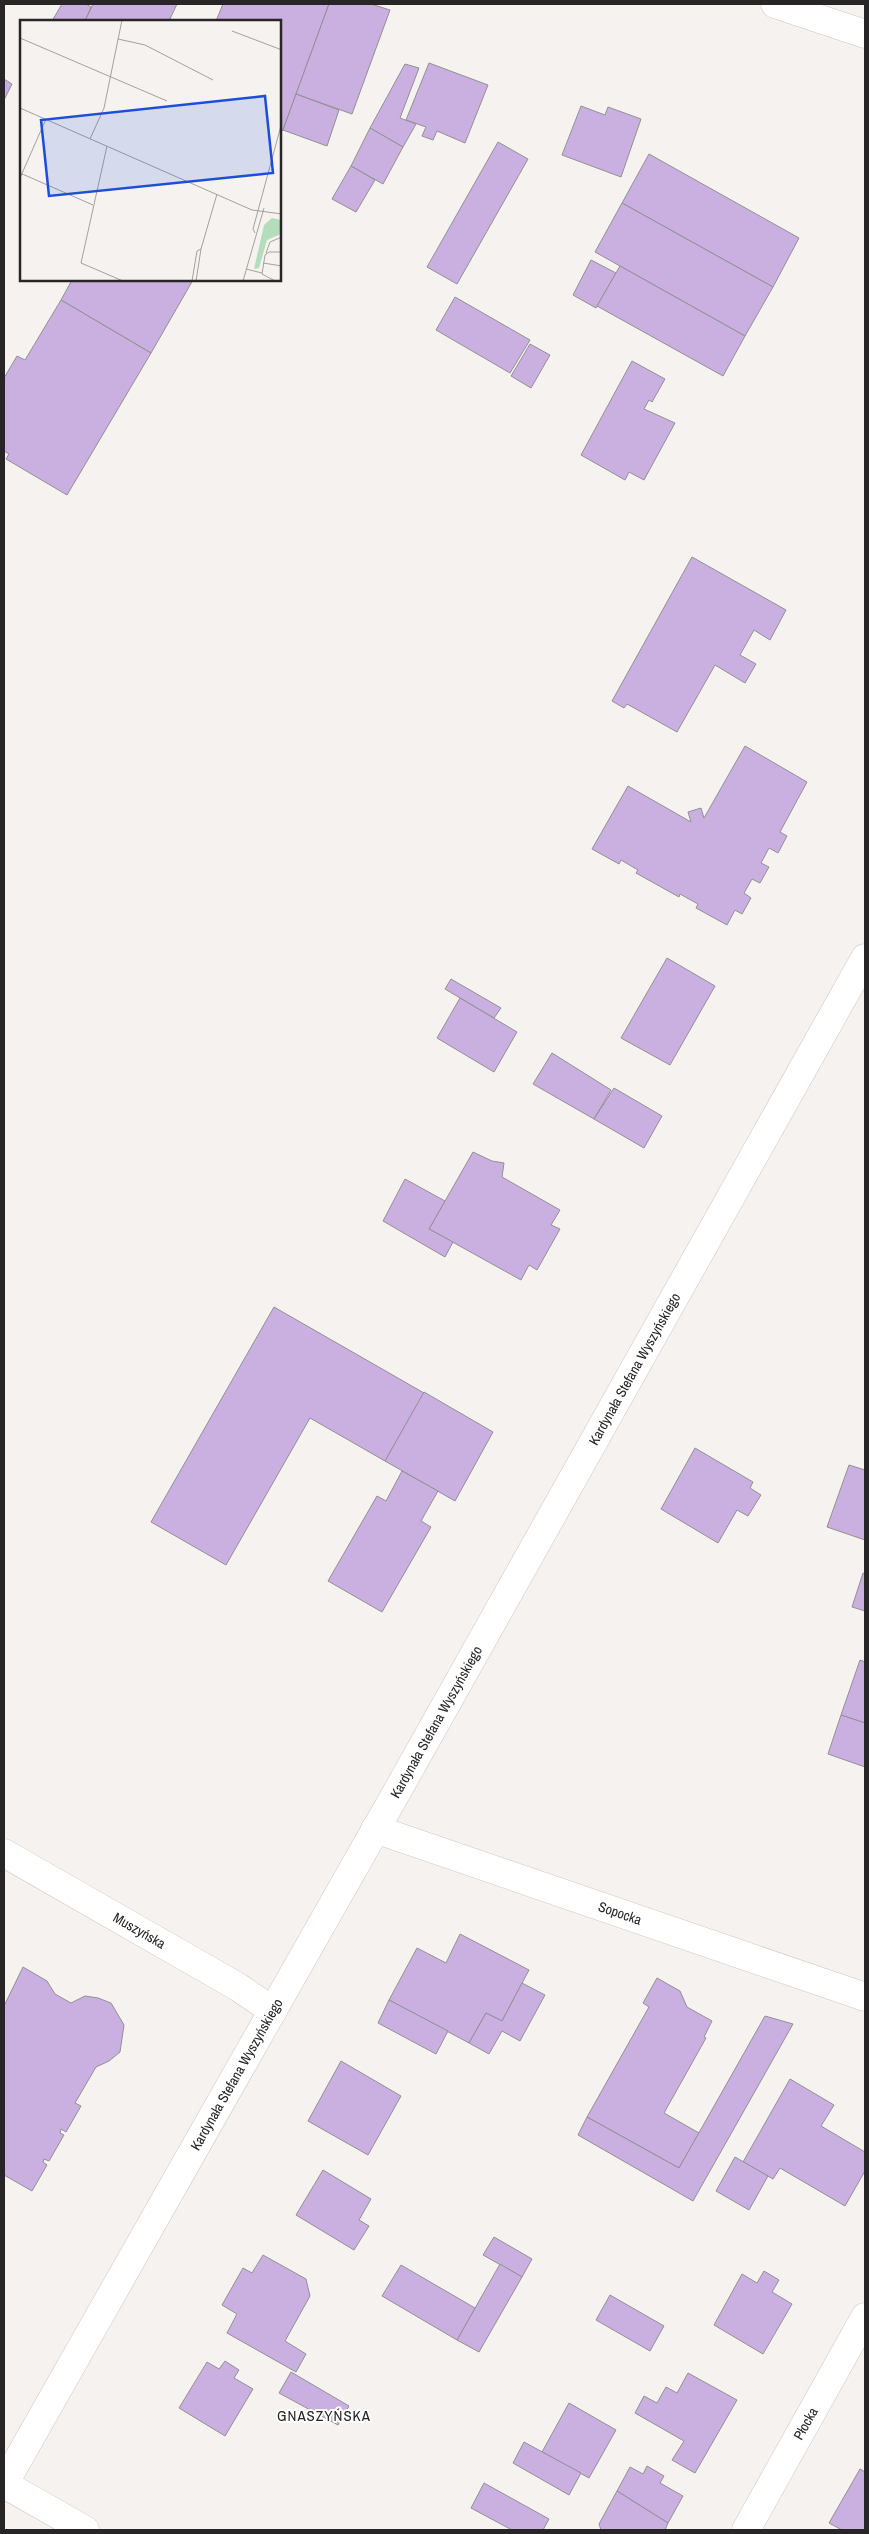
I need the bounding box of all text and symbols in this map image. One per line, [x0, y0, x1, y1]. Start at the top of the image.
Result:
inset map [20, 20, 281, 281]
street label: Kardynała Stefana Wyszyńskiego [584, 1290, 684, 1448]
street label: Kardynała Stefana Wyszyńskiego [386, 1643, 486, 1801]
street label: Sopocka [596, 1897, 645, 1929]
street label: Muszyńska [110, 1908, 169, 1953]
street label: Kardynała Stefana Wyszyńskiego [186, 1995, 287, 2154]
street label: Płocka [789, 2404, 822, 2443]
district label: GNASZYŃSKA [277, 2405, 371, 2426]

